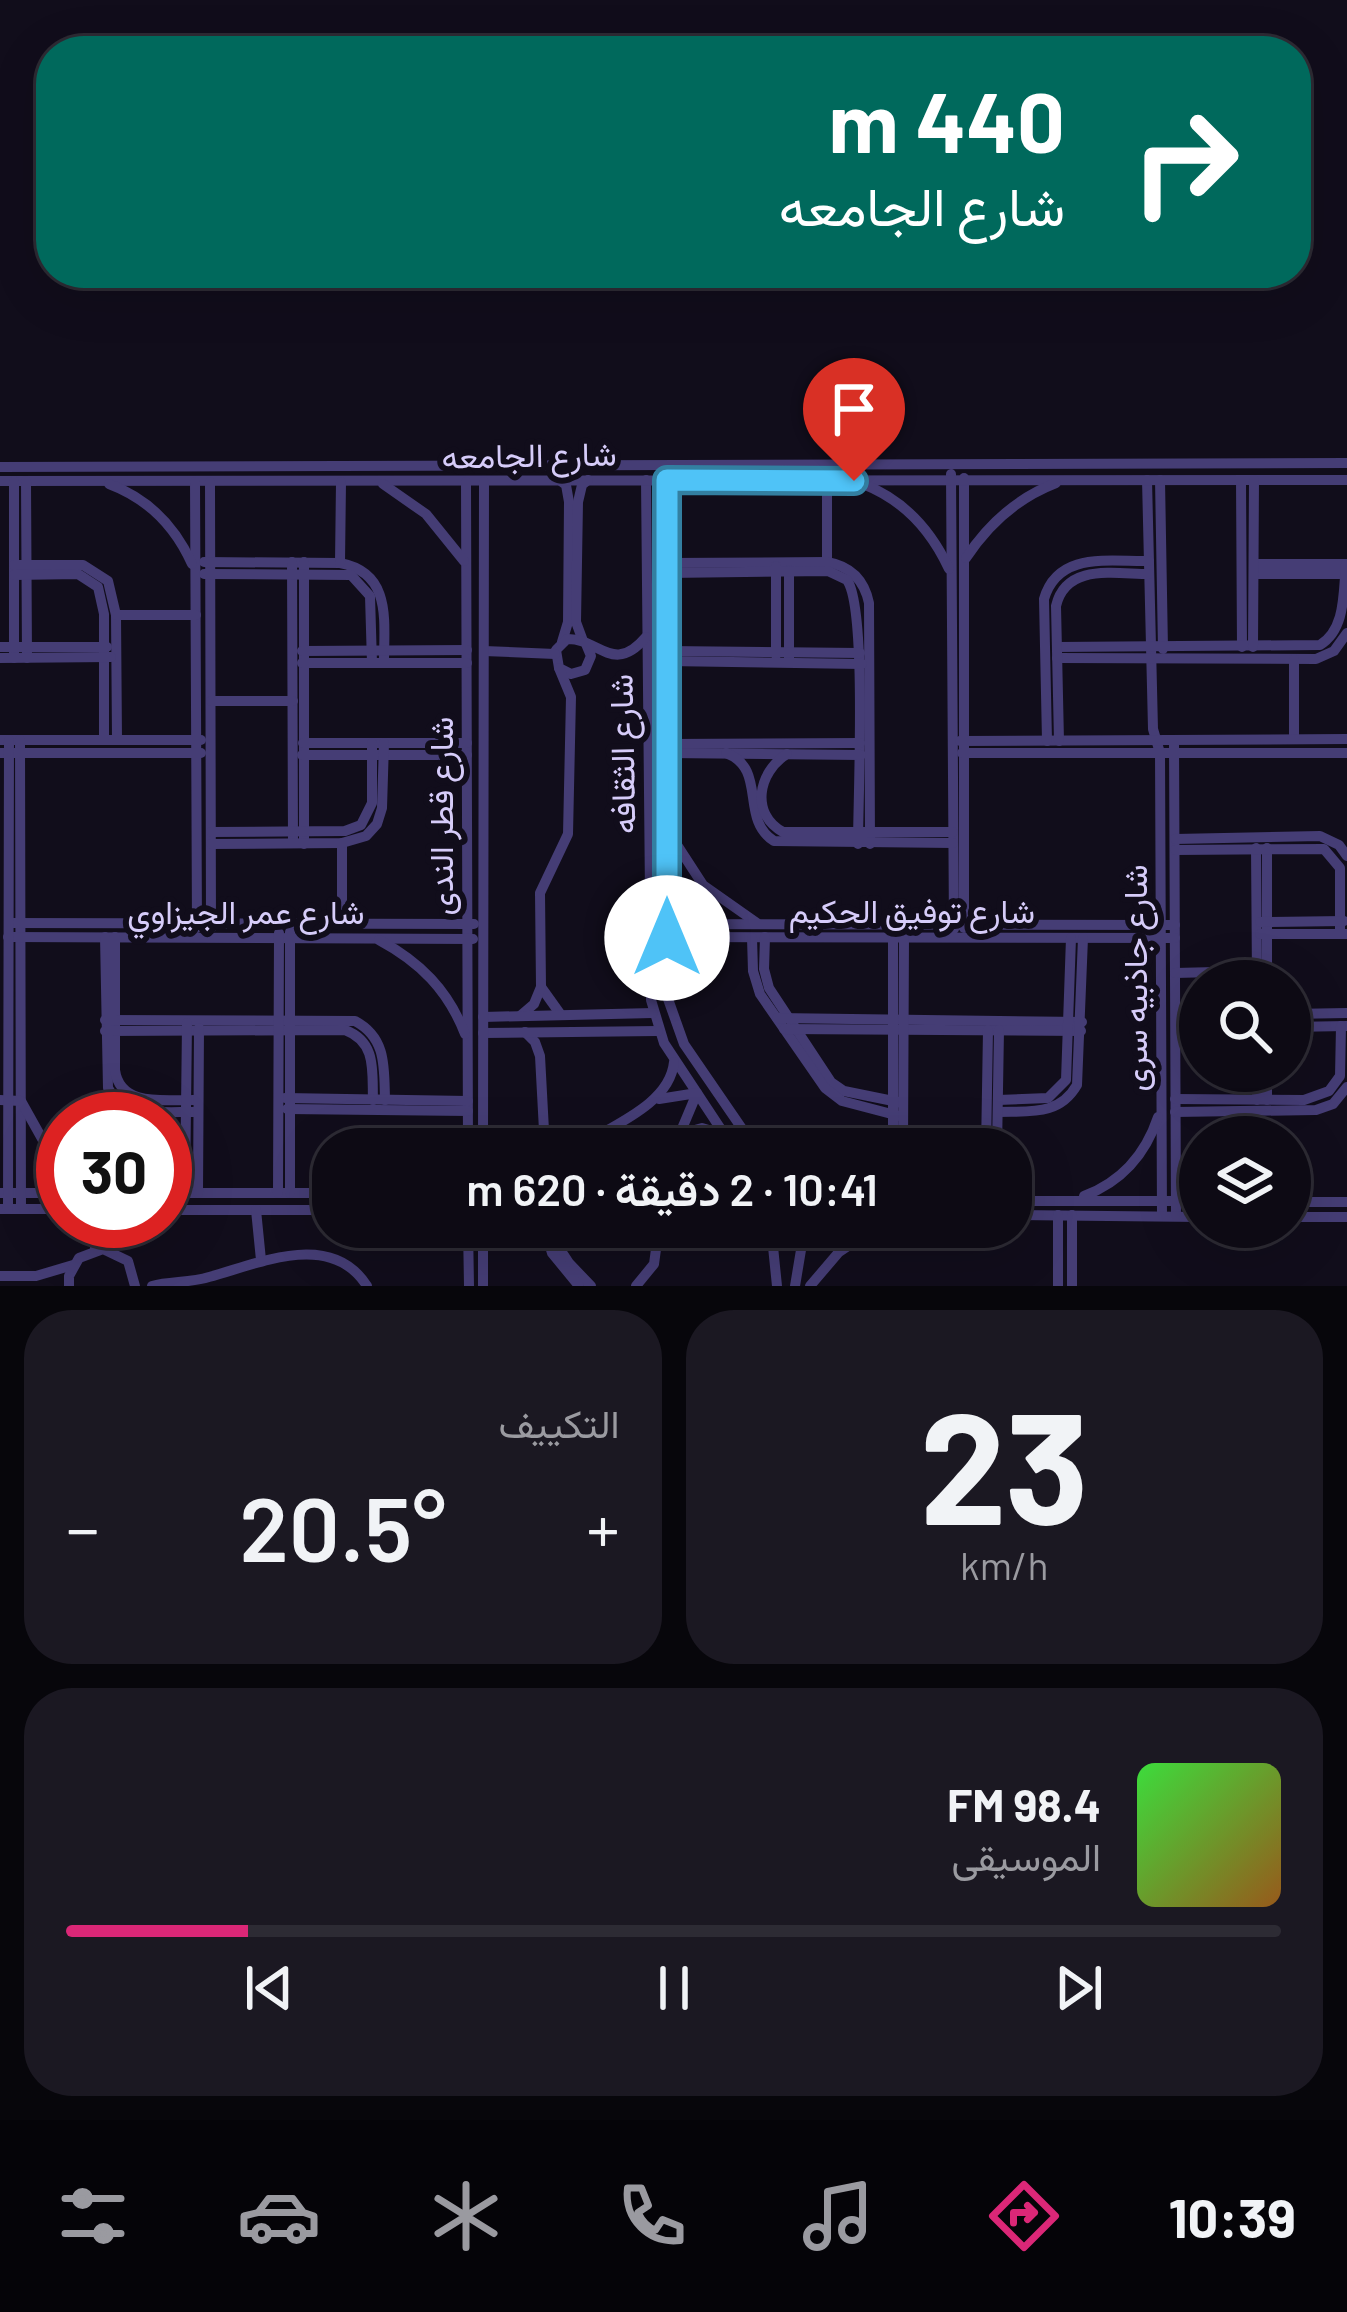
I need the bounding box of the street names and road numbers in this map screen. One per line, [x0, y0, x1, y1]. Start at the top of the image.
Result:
street label: شارع الجامعه [441, 432, 617, 480]
street label: شارع الثقافه [600, 674, 646, 834]
street label: شارع قطر الندى [420, 717, 464, 915]
street label: شارع جاذبيه سرى [1114, 865, 1158, 1091]
street label: شارع توفيق الحكيم [789, 890, 1035, 934]
street label: شارع عمر الجيزاوي [127, 891, 365, 939]

